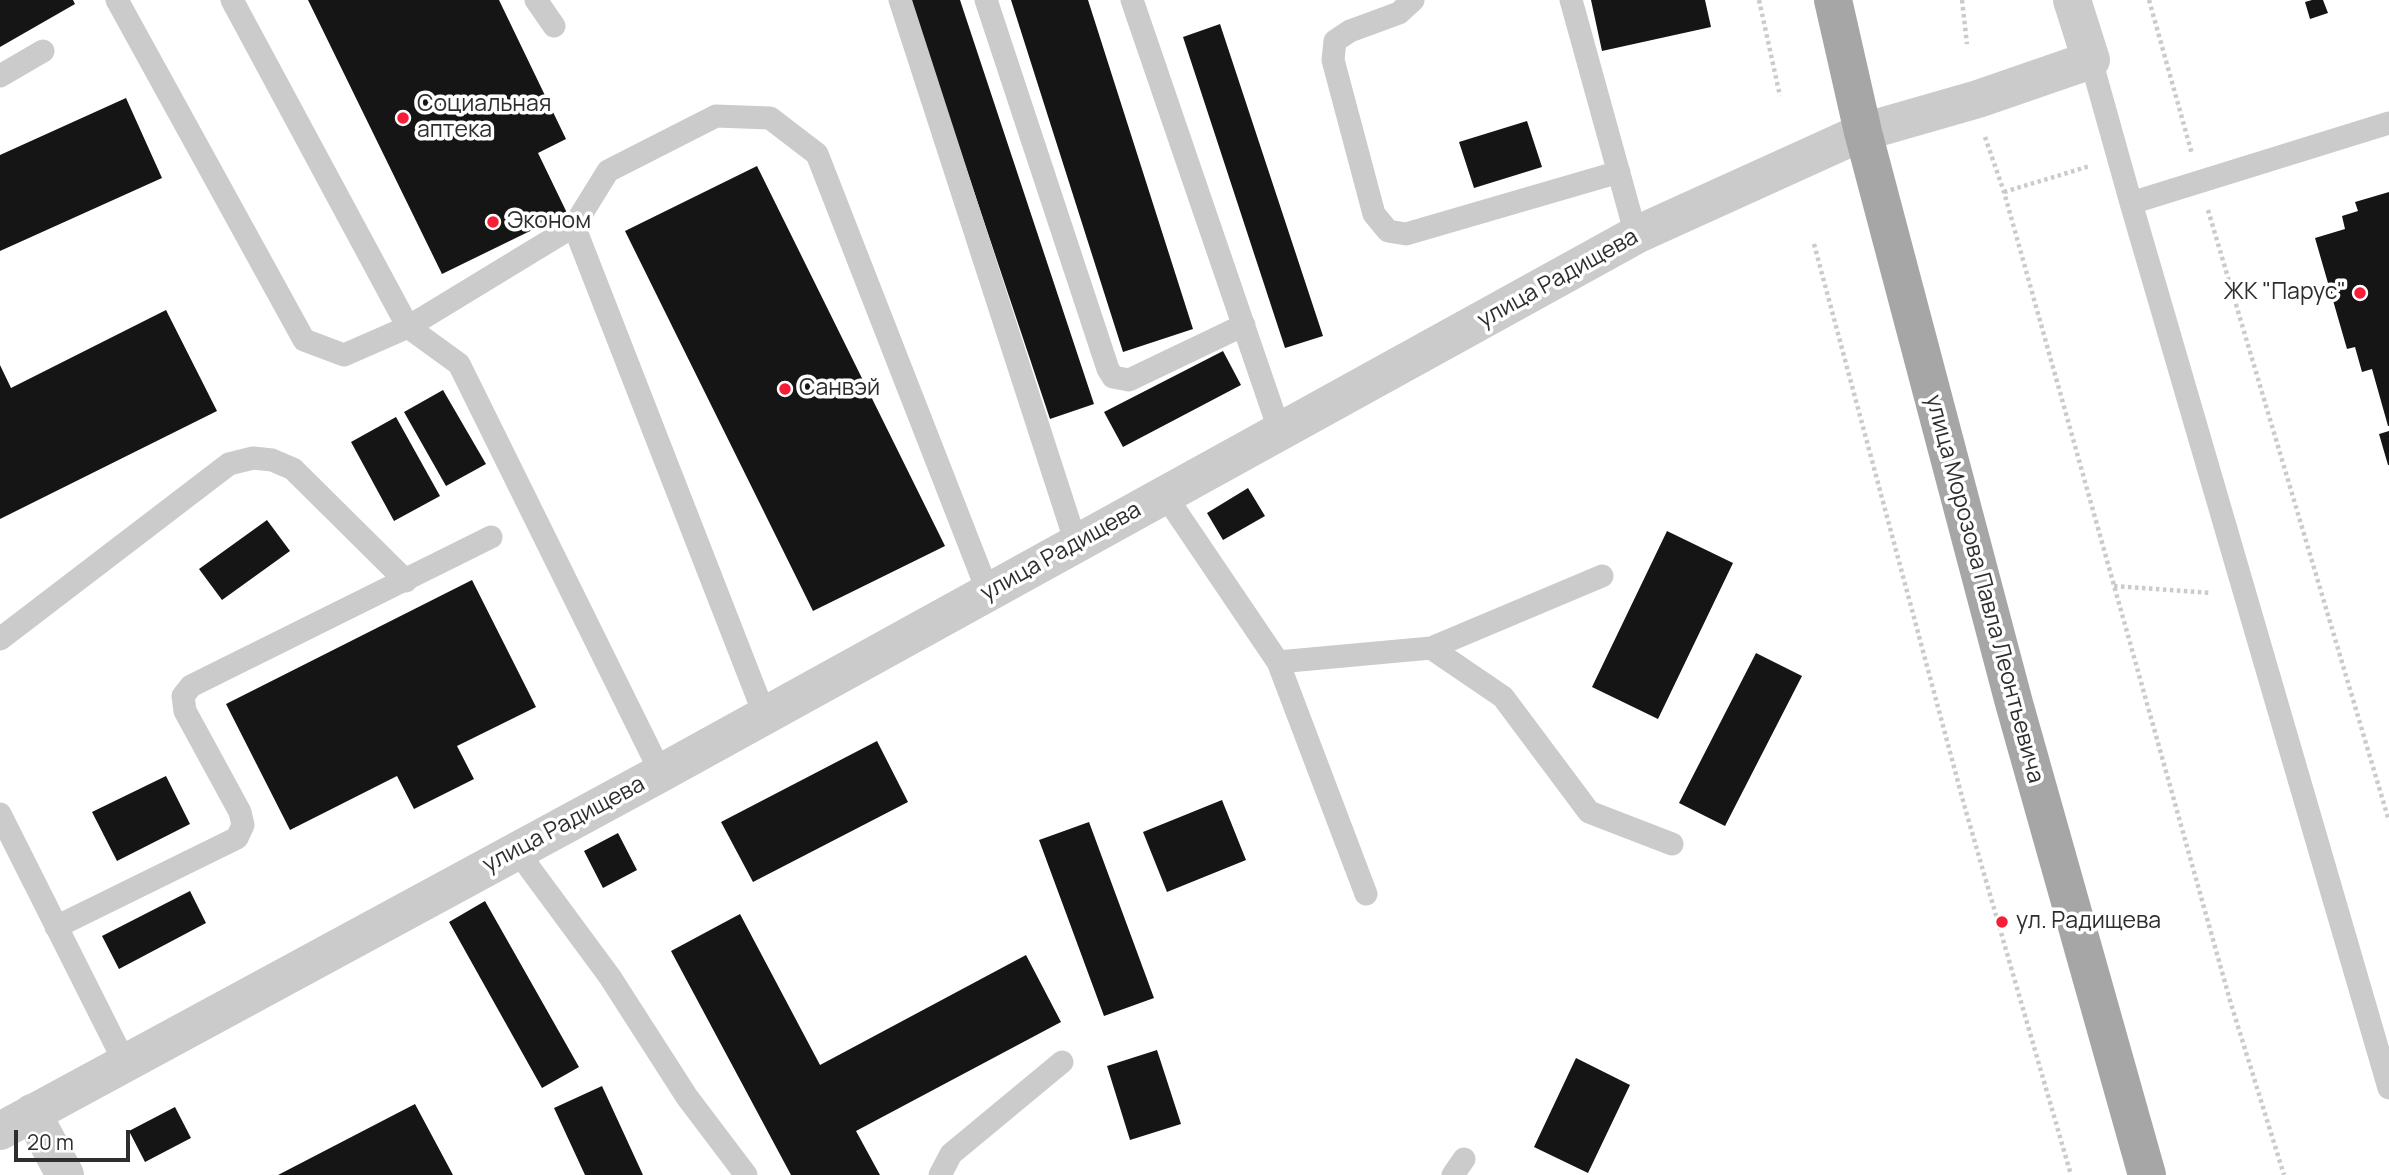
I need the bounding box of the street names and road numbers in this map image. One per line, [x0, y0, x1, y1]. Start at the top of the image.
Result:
street label: улица Радищева [1473, 223, 1643, 335]
street label: улица Морозова Павла Леонтьевича [1919, 392, 2049, 786]
street label: улица Радищева [976, 496, 1146, 608]
street label: улица Радищева [478, 771, 650, 879]

